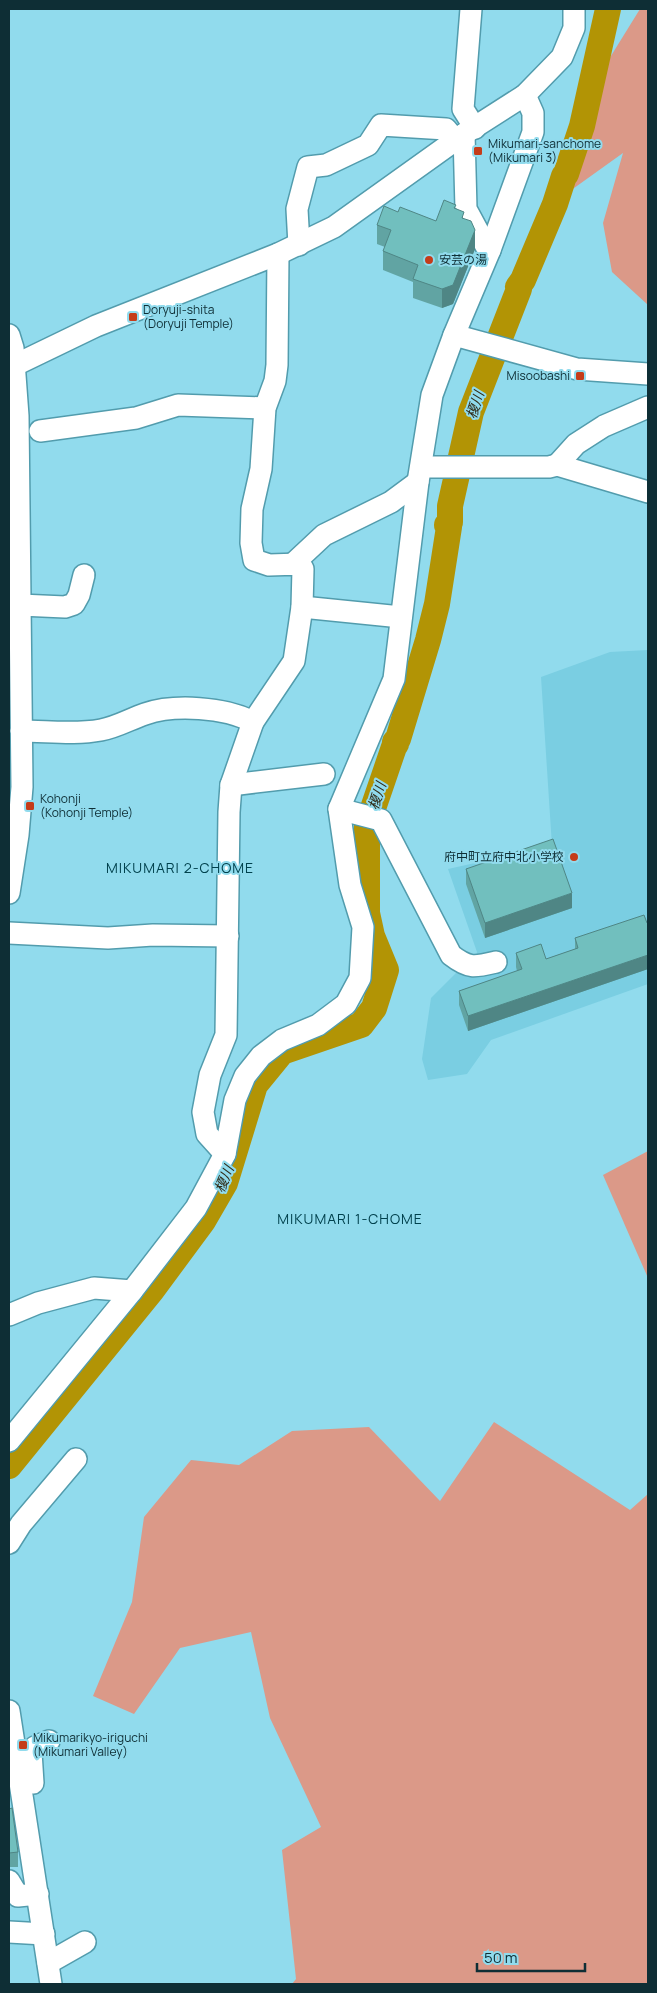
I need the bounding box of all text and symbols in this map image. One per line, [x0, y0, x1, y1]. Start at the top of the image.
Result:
place label: Mikumari-sanchome (Mikumari 3) [488, 135, 601, 166]
marker: Mikumari-sanchome (Mikumari 3) [472, 145, 484, 157]
place label: 安芸の湯 [439, 251, 487, 268]
marker: 安芸の湯 [423, 254, 435, 266]
place label: Doryuji-shita (Doryuji Temple) [143, 301, 234, 332]
marker: Doryuji-shita (Doryuji Temple) [127, 311, 139, 323]
place label: Misoobashi [507, 367, 570, 384]
marker: Misoobashi [574, 370, 586, 382]
water label: 榎川 [461, 387, 489, 421]
water label: 榎川 [363, 778, 391, 812]
place label: Kohonji (Kohonji Temple) [40, 790, 133, 821]
marker: Kohonji (Kohonji Temple) [24, 800, 36, 812]
place label: 府中町立府中北小学校 [444, 848, 564, 865]
marker: 府中町立府中北小学校 [568, 851, 580, 863]
district label: MIKUMARI 2-CHOME [106, 858, 254, 877]
water label: 榎川 [209, 1160, 239, 1195]
district label: MIKUMARI 1-CHOME [277, 1209, 423, 1228]
place label: Mikumarikyo-iriguchi (Mikumari Valley) [33, 1729, 148, 1760]
marker: Mikumarikyo-iriguchi (Mikumari Valley) [17, 1739, 29, 1751]
scale bar [477, 1940, 584, 1972]
text: 50 m [484, 1947, 518, 1968]

